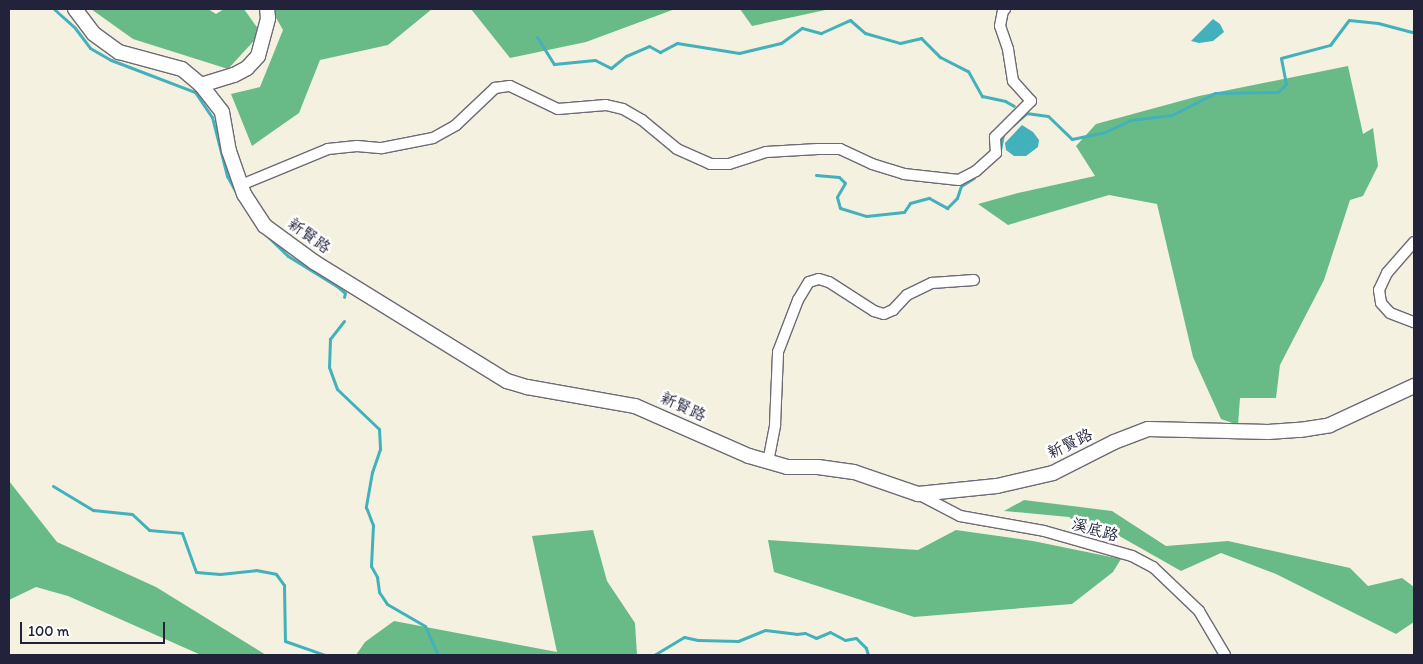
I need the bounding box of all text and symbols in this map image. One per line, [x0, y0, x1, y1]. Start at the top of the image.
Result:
street label: 新賢路 [284, 214, 334, 258]
street label: 新賢路 [657, 388, 709, 426]
street label: 新賢路 [1044, 425, 1096, 463]
street label: 溪底路 [1069, 514, 1121, 546]
scale bar [22, 612, 168, 644]
text: 100 m [28, 622, 69, 640]

